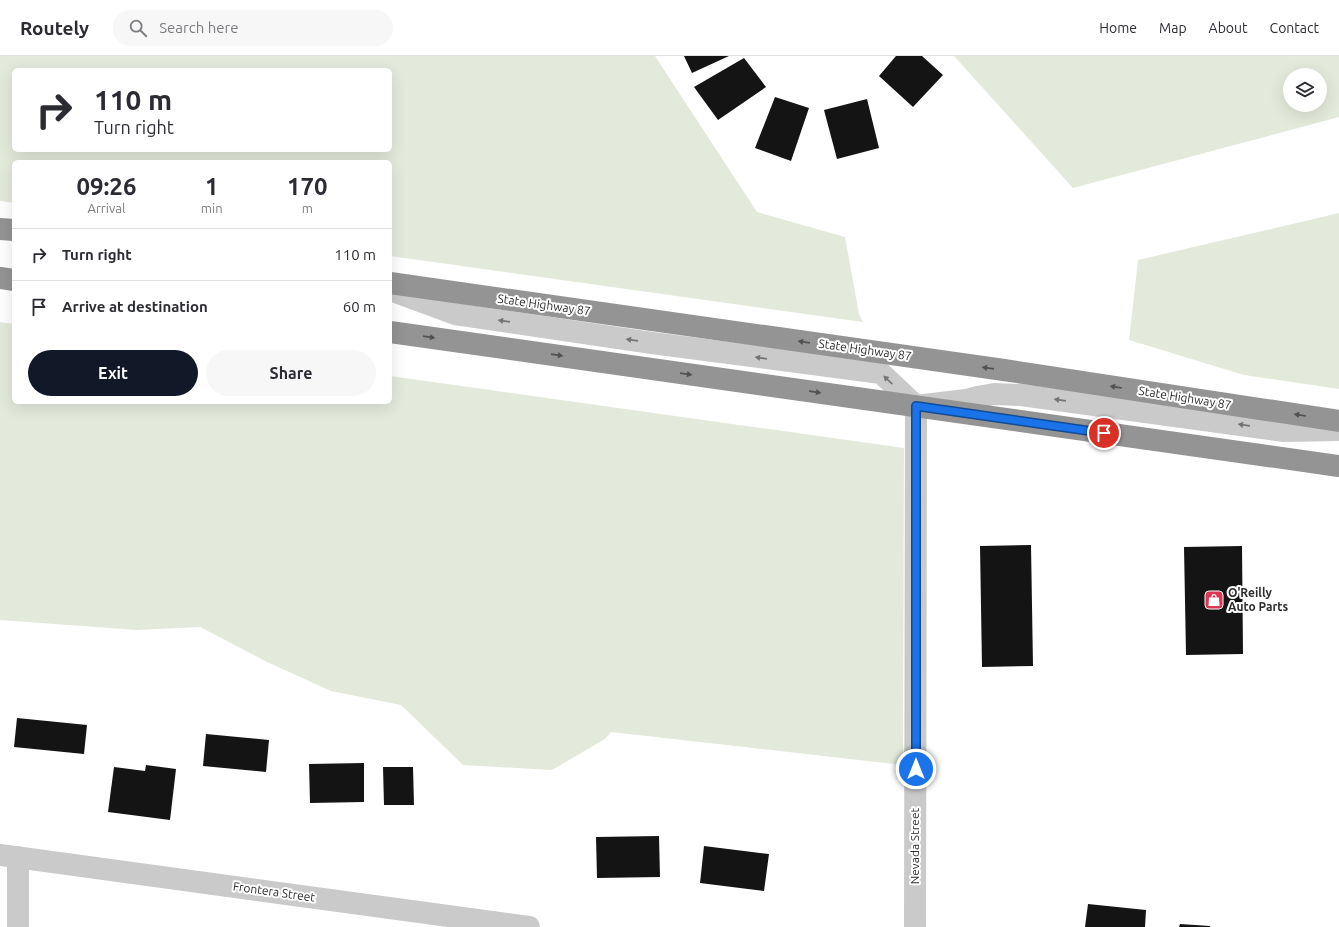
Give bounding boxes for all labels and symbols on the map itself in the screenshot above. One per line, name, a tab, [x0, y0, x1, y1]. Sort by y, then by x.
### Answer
street label: State Highway 87	[497, 292, 591, 317]
one-way arrow	[498, 318, 510, 324]
one-way arrow	[423, 334, 435, 340]
one-way arrow	[626, 337, 639, 343]
street label: State Highway 87	[818, 337, 912, 362]
one-way arrow	[798, 339, 810, 345]
one-way arrow	[551, 352, 563, 359]
one-way arrow	[755, 354, 767, 361]
one-way arrow	[982, 365, 994, 371]
one-way arrow	[680, 371, 692, 377]
one-way arrow	[883, 375, 893, 384]
one-way arrow	[1110, 384, 1123, 390]
street label: State Highway 87	[1138, 384, 1232, 411]
one-way arrow	[809, 389, 821, 395]
one-way arrow	[1054, 397, 1066, 403]
one-way arrow	[1294, 412, 1306, 418]
pin	[1087, 416, 1121, 450]
one-way arrow	[1238, 422, 1250, 428]
place label: O'Reilly Auto Parts	[1228, 586, 1289, 613]
shop icon: O'Reilly Auto Parts	[1203, 589, 1225, 611]
position arrow	[895, 748, 937, 790]
street label: Nevada Street	[908, 807, 921, 884]
street label: Frontera Street	[232, 879, 316, 904]

